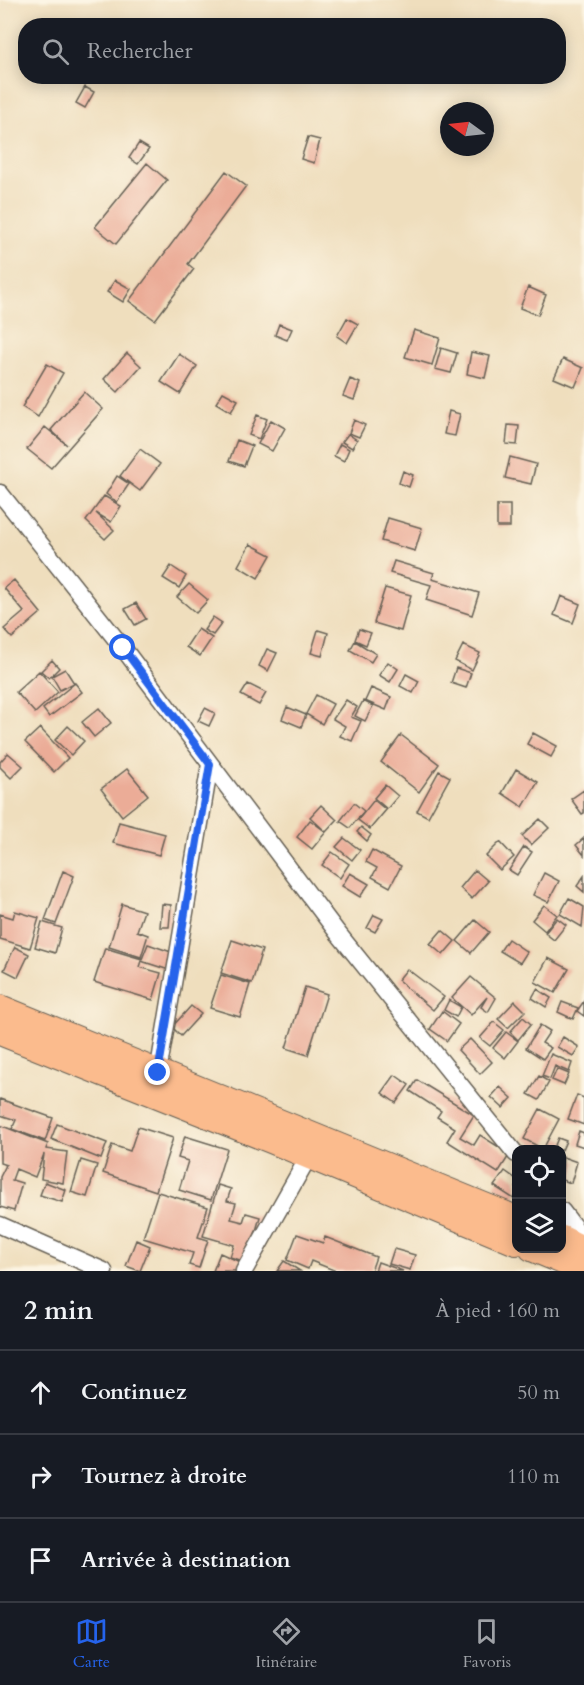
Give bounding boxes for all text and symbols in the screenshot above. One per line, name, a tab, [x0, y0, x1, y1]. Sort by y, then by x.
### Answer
search box	[18, 18, 566, 84]
icon: search	[39, 35, 72, 68]
text: Rechercher	[87, 36, 192, 66]
north arrow	[440, 102, 494, 156]
route start	[109, 634, 135, 660]
route end	[144, 1059, 170, 1085]
map controls	[512, 1145, 566, 1253]
button: locate	[512, 1145, 566, 1199]
button: layers	[512, 1199, 566, 1253]
text: 2 min	[24, 1293, 93, 1328]
text: À pied · 160 m	[436, 1297, 560, 1324]
icon: ahead	[24, 1376, 57, 1409]
text: Continuez	[81, 1377, 187, 1407]
text: 50 m	[517, 1379, 560, 1406]
icon: right	[24, 1460, 57, 1493]
text: Tournez à droite	[81, 1461, 247, 1491]
text: 110 m	[507, 1463, 560, 1490]
icon: arrive	[24, 1544, 57, 1577]
text: Arrivée à destination	[81, 1545, 291, 1575]
tab: Carte	[73, 1615, 110, 1673]
tab: Itinéraire	[256, 1615, 317, 1673]
tab: Favoris	[463, 1615, 511, 1673]

